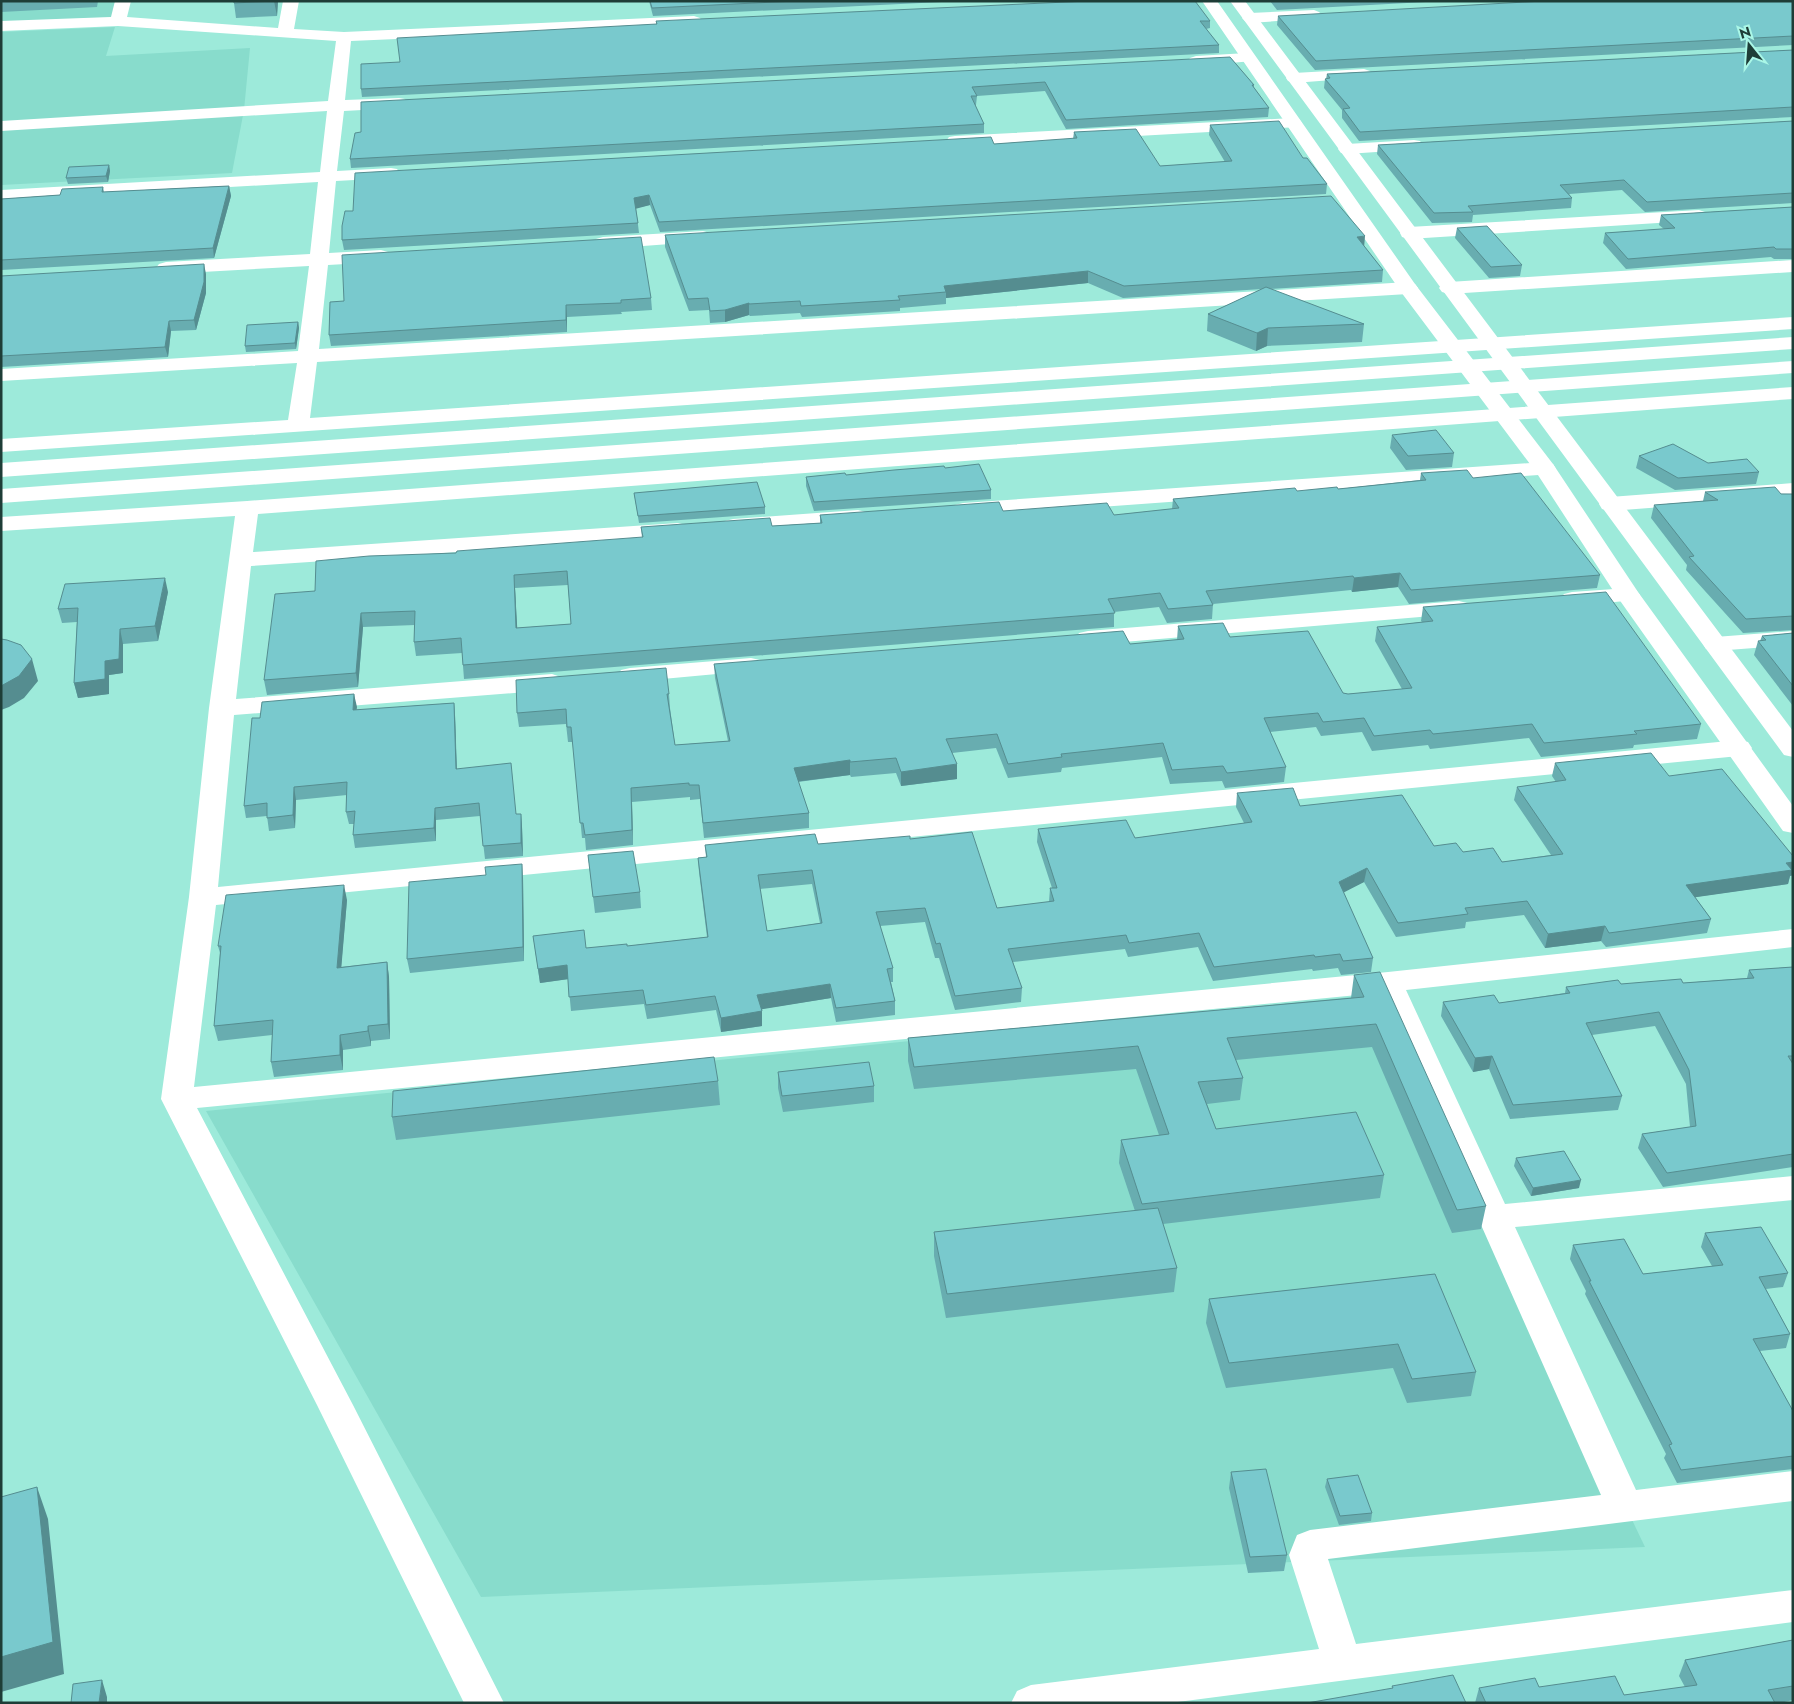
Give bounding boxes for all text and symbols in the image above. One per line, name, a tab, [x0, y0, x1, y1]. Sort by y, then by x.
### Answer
north arrow	[1724, 20, 1774, 70]
text: N	[1737, 21, 1753, 44]

